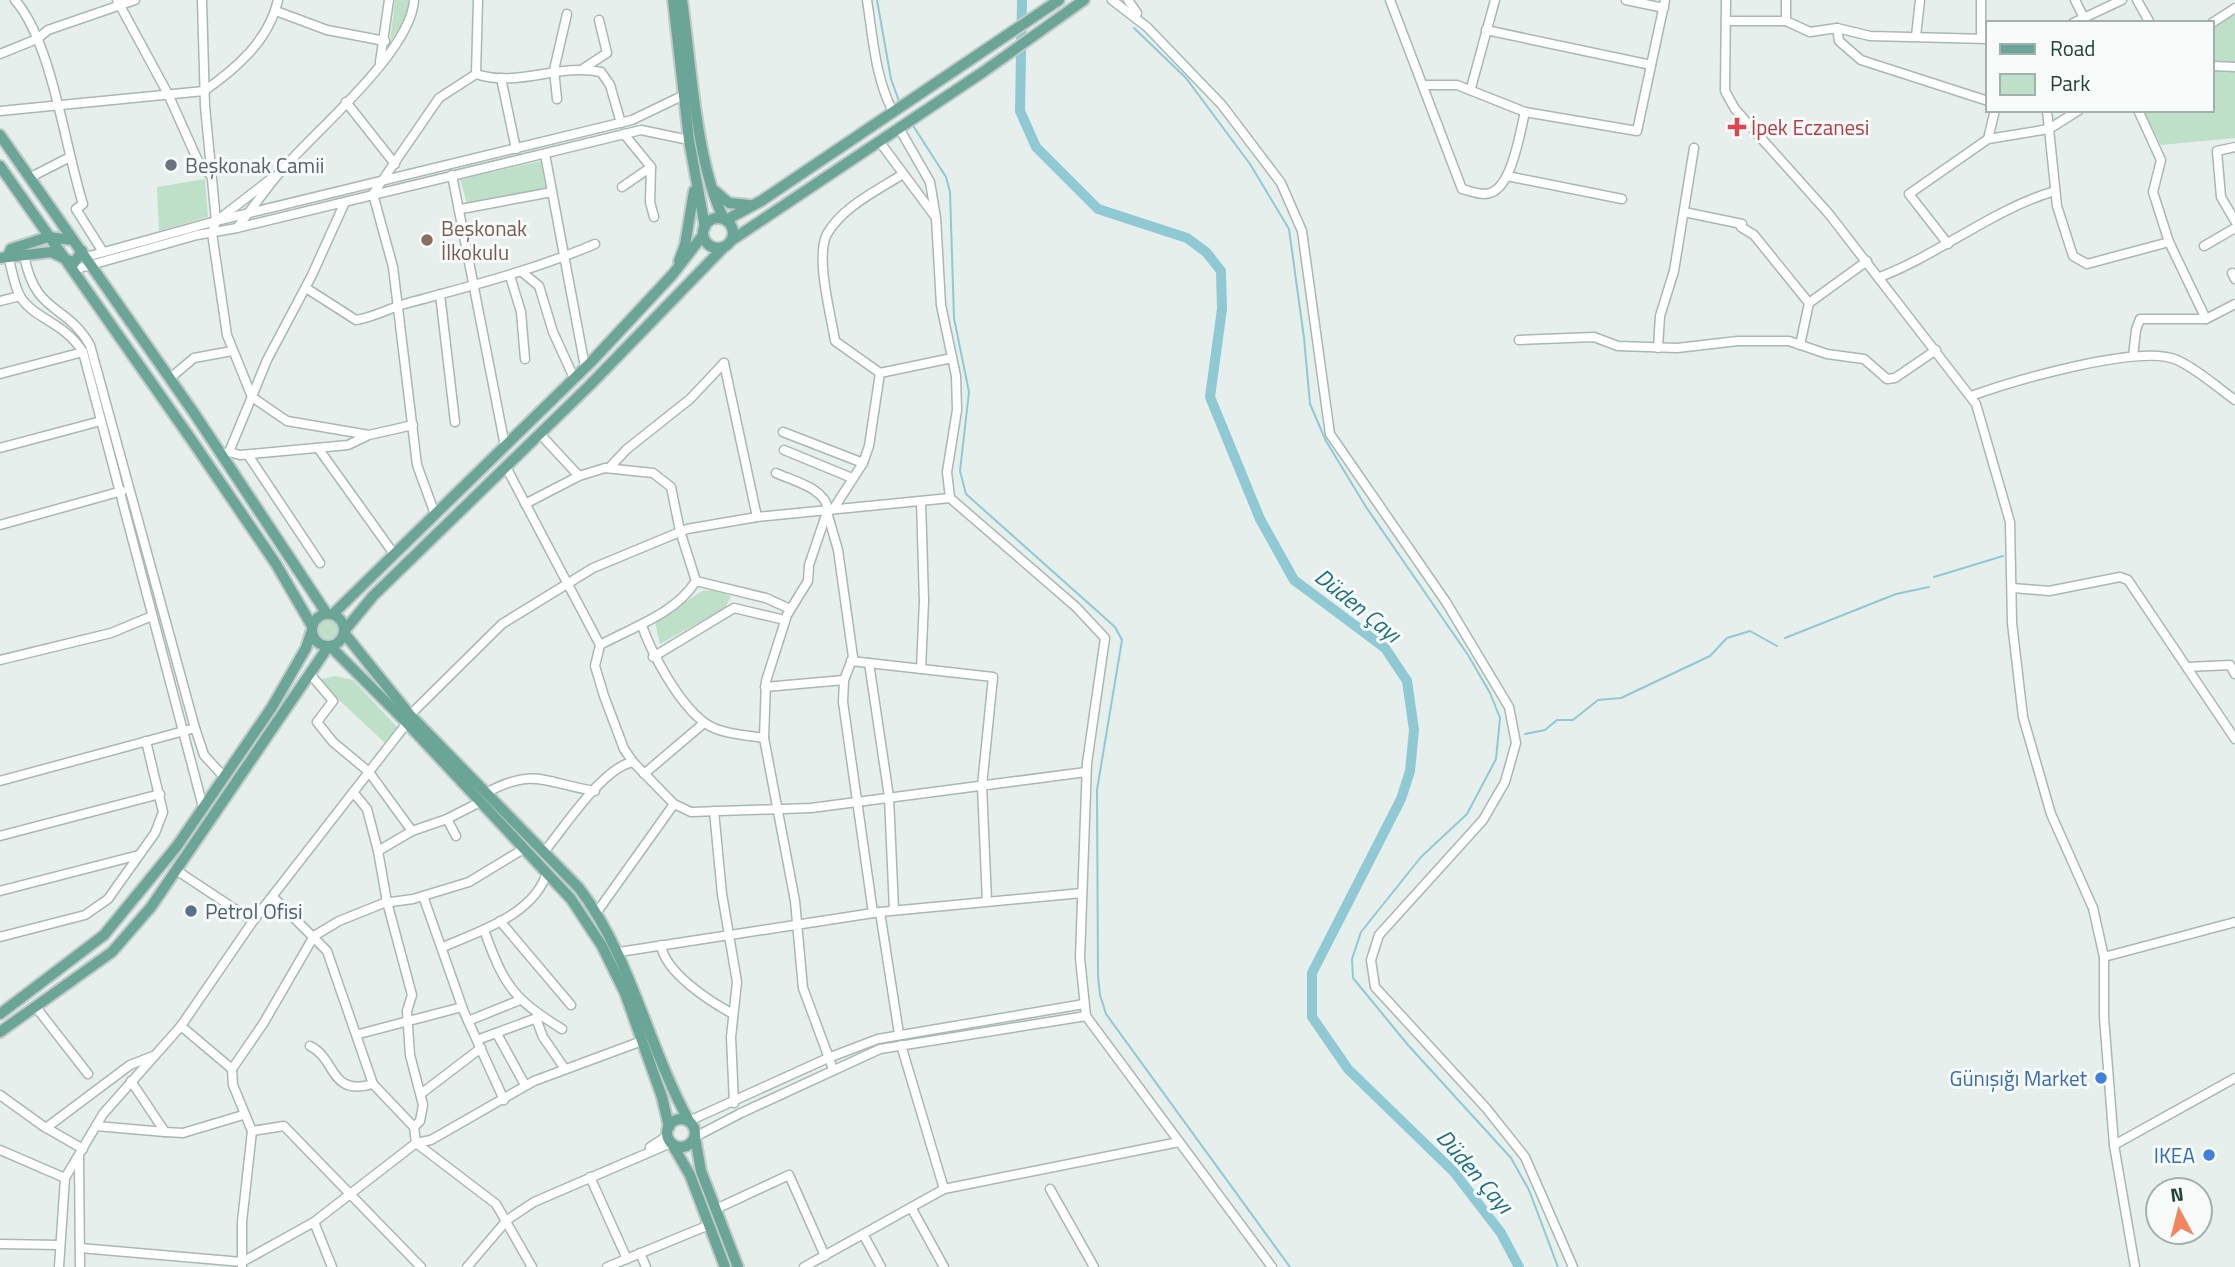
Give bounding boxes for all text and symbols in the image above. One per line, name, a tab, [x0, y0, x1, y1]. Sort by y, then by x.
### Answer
legend	[1986, 21, 2214, 112]
text: Road	[2050, 32, 2095, 64]
text: Park	[2050, 67, 2090, 99]
place label: İpek Eczanesi	[1751, 111, 1869, 143]
marker: İpek Eczanesi	[1729, 119, 1745, 135]
place label: Beşkonak Camii	[185, 149, 324, 181]
marker: Beşkonak Camii	[163, 157, 179, 173]
place label: Beşkonak İlkokulu	[441, 212, 527, 268]
marker: Beşkonak İlkokulu	[419, 232, 435, 248]
water label: Düden Çayı	[1307, 559, 1410, 652]
place label: Petrol Ofisi	[205, 895, 303, 927]
marker: Petrol Ofisi	[183, 903, 199, 919]
place label: Günışığı Market	[1950, 1062, 2088, 1094]
marker: Günışığı Market	[2093, 1070, 2109, 1086]
water label: Düden Çayı	[1428, 1121, 1523, 1222]
place label: IKEA	[2154, 1139, 2195, 1171]
marker: IKEA	[2201, 1147, 2217, 1163]
north arrow	[2144, 1176, 2214, 1246]
text: N	[2169, 1178, 2185, 1209]

